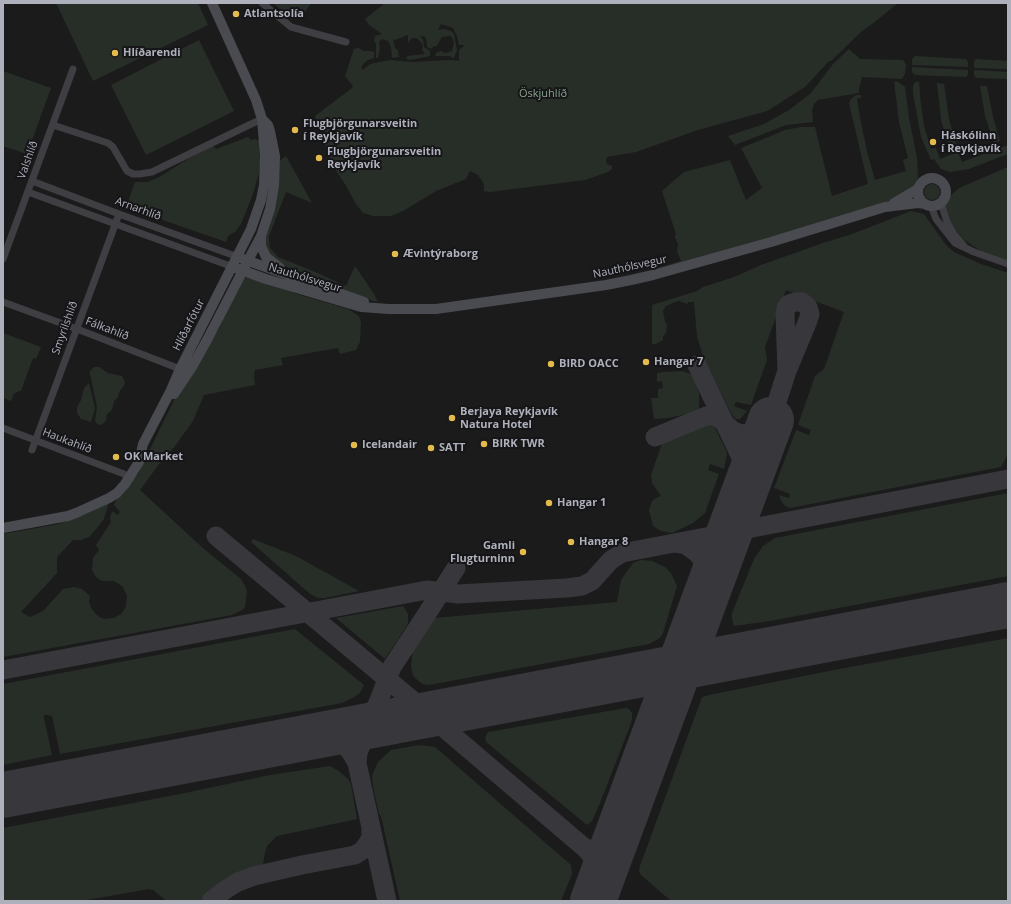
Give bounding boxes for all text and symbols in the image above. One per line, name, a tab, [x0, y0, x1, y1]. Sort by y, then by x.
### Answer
place label: Atlantsolía	[244, 7, 304, 21]
marker: Atlantsolía	[231, 9, 241, 19]
place label: Hlíðarendi	[123, 46, 181, 60]
marker: Hlíðarendi	[110, 48, 120, 58]
park label: Öskjuhlíð	[519, 87, 567, 101]
place label: Flugbjörgunarsveitin í Reykjavík	[303, 117, 417, 143]
marker: Flugbjörgunarsveitin í Reykjavík	[290, 125, 300, 135]
place label: Háskólinn í Reykjavík	[941, 129, 1000, 155]
marker: Háskólinn í Reykjavík	[928, 137, 938, 147]
street label: Valshlíð	[15, 139, 41, 181]
place label: Flugbjörgunarsveitin Reykjavík	[327, 145, 441, 171]
marker: Flugbjörgunarsveitin Reykjavík	[314, 153, 324, 163]
street label: Arnarhlíð	[113, 195, 163, 223]
place label: Ævintýraborg	[403, 247, 478, 261]
marker: Ævintýraborg	[390, 249, 400, 259]
street label: Nauthólsvegur	[592, 253, 668, 281]
street label: Nauthólsvegur	[267, 261, 343, 295]
street label: Hlíðarfótur	[170, 297, 208, 353]
street label: Smyrilshlíð	[49, 299, 81, 357]
street label: Fálkahlíð	[83, 315, 131, 343]
place label: Hangar 7	[654, 355, 703, 369]
place label: BIRD OACC	[559, 357, 619, 371]
marker: Hangar 7	[641, 357, 651, 367]
marker: BIRD OACC	[546, 359, 556, 369]
place label: Berjaya Reykjavík Natura Hotel	[460, 405, 558, 431]
marker: Berjaya Reykjavík Natura Hotel	[447, 413, 457, 423]
street label: Haukahlíð	[40, 426, 94, 456]
place label: BIRK TWR	[492, 437, 545, 451]
place label: Icelandair	[362, 438, 417, 452]
marker: BIRK TWR	[479, 439, 489, 449]
marker: Icelandair	[349, 440, 359, 450]
place label: SATT	[439, 441, 465, 455]
marker: SATT	[426, 443, 436, 453]
place label: OK Market	[124, 450, 183, 464]
marker: OK Market	[111, 452, 121, 462]
place label: Hangar 1	[557, 496, 606, 510]
marker: Hangar 1	[544, 498, 554, 508]
place label: Hangar 8	[579, 535, 628, 549]
marker: Hangar 8	[566, 537, 576, 547]
place label: Gamli Flugturninn	[450, 539, 515, 565]
marker: Gamli Flugturninn	[518, 547, 528, 557]

